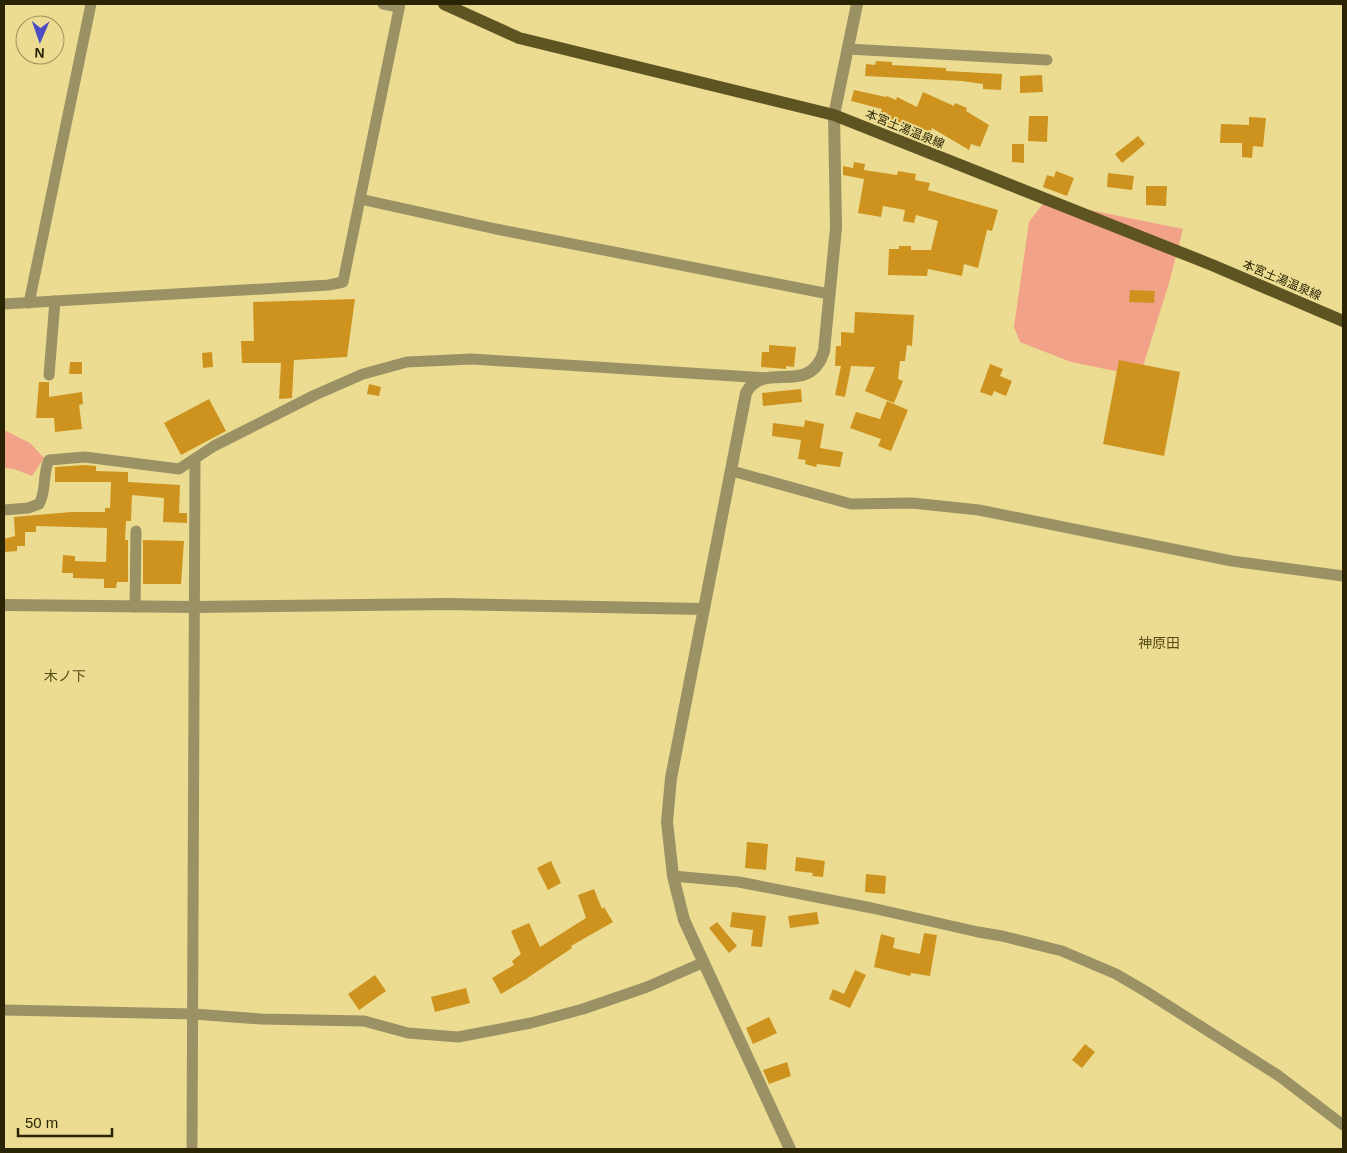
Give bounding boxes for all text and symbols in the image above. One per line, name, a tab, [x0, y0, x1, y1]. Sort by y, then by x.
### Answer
north arrow	[15, 15, 65, 65]
text: N	[34, 45, 45, 61]
street label: 本宮土湯温泉線	[863, 107, 947, 151]
street label: 本宮土湯温泉線	[1241, 257, 1323, 303]
district label: 神原田	[1138, 635, 1180, 651]
district label: 木ノ下	[44, 668, 86, 684]
scale bar	[18, 1106, 111, 1138]
text: 50 m	[25, 1114, 58, 1131]

